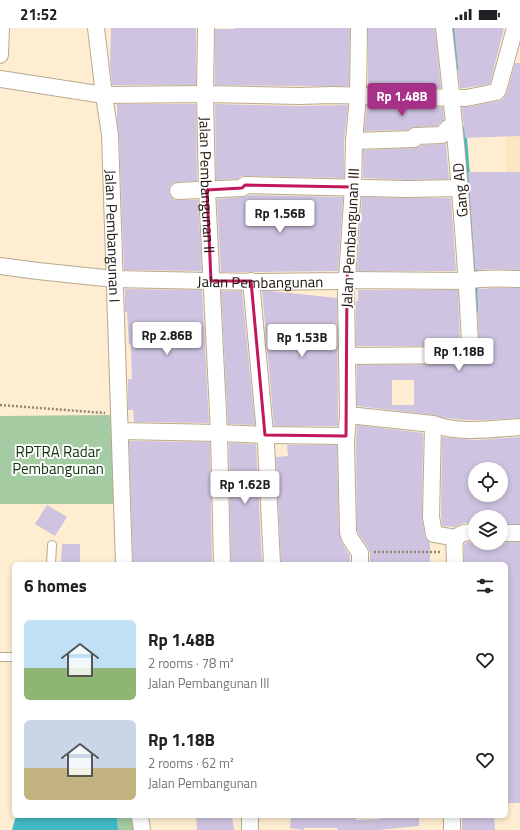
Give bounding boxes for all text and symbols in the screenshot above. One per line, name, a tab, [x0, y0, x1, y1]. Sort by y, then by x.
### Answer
text: 21:52	[20, 3, 57, 26]
pin: Rp 1.48B	[361, 83, 443, 117]
text: Rp 1.48B	[376, 86, 428, 106]
street label: Jalan Pembangunan II	[194, 116, 222, 254]
street label: Gang AD	[446, 162, 474, 218]
street label: Jalan Pembangunan III	[335, 167, 365, 309]
street label: Jalan Pembangunan I	[100, 169, 127, 303]
pin: Rp 1.56B	[239, 200, 321, 234]
text: Rp 1.56B	[254, 203, 306, 223]
street label: Jalan Pembangunan	[197, 269, 323, 294]
pin: Rp 2.86B	[126, 322, 208, 356]
pin: Rp 1.53B	[261, 324, 343, 358]
text: Rp 2.86B	[141, 325, 193, 345]
text: Rp 1.53B	[276, 327, 328, 347]
pin: Rp 1.18B	[418, 338, 500, 372]
text: Rp 1.18B	[433, 341, 485, 361]
park label: RPTRA Radar Pembangunan	[12, 440, 104, 480]
map controls	[468, 462, 508, 550]
button: locate	[468, 462, 508, 502]
pin: Rp 1.62B	[204, 471, 286, 505]
text: Rp 1.62B	[219, 474, 271, 494]
button: layers	[468, 510, 508, 550]
text: 6 homes	[24, 573, 87, 599]
icon: filters	[474, 575, 496, 597]
text: Rp 1.48B	[148, 627, 215, 653]
icon: home	[56, 636, 104, 684]
icon: heart	[474, 649, 496, 671]
text: 2 rooms · 78 m²	[148, 653, 234, 673]
text: Jalan Pembangunan III	[148, 673, 270, 693]
text: Rp 1.18B	[148, 727, 215, 753]
icon: home	[56, 736, 104, 784]
icon: heart	[474, 749, 496, 771]
text: 2 rooms · 62 m²	[148, 753, 234, 773]
text: Jalan Pembangunan	[148, 773, 257, 793]

